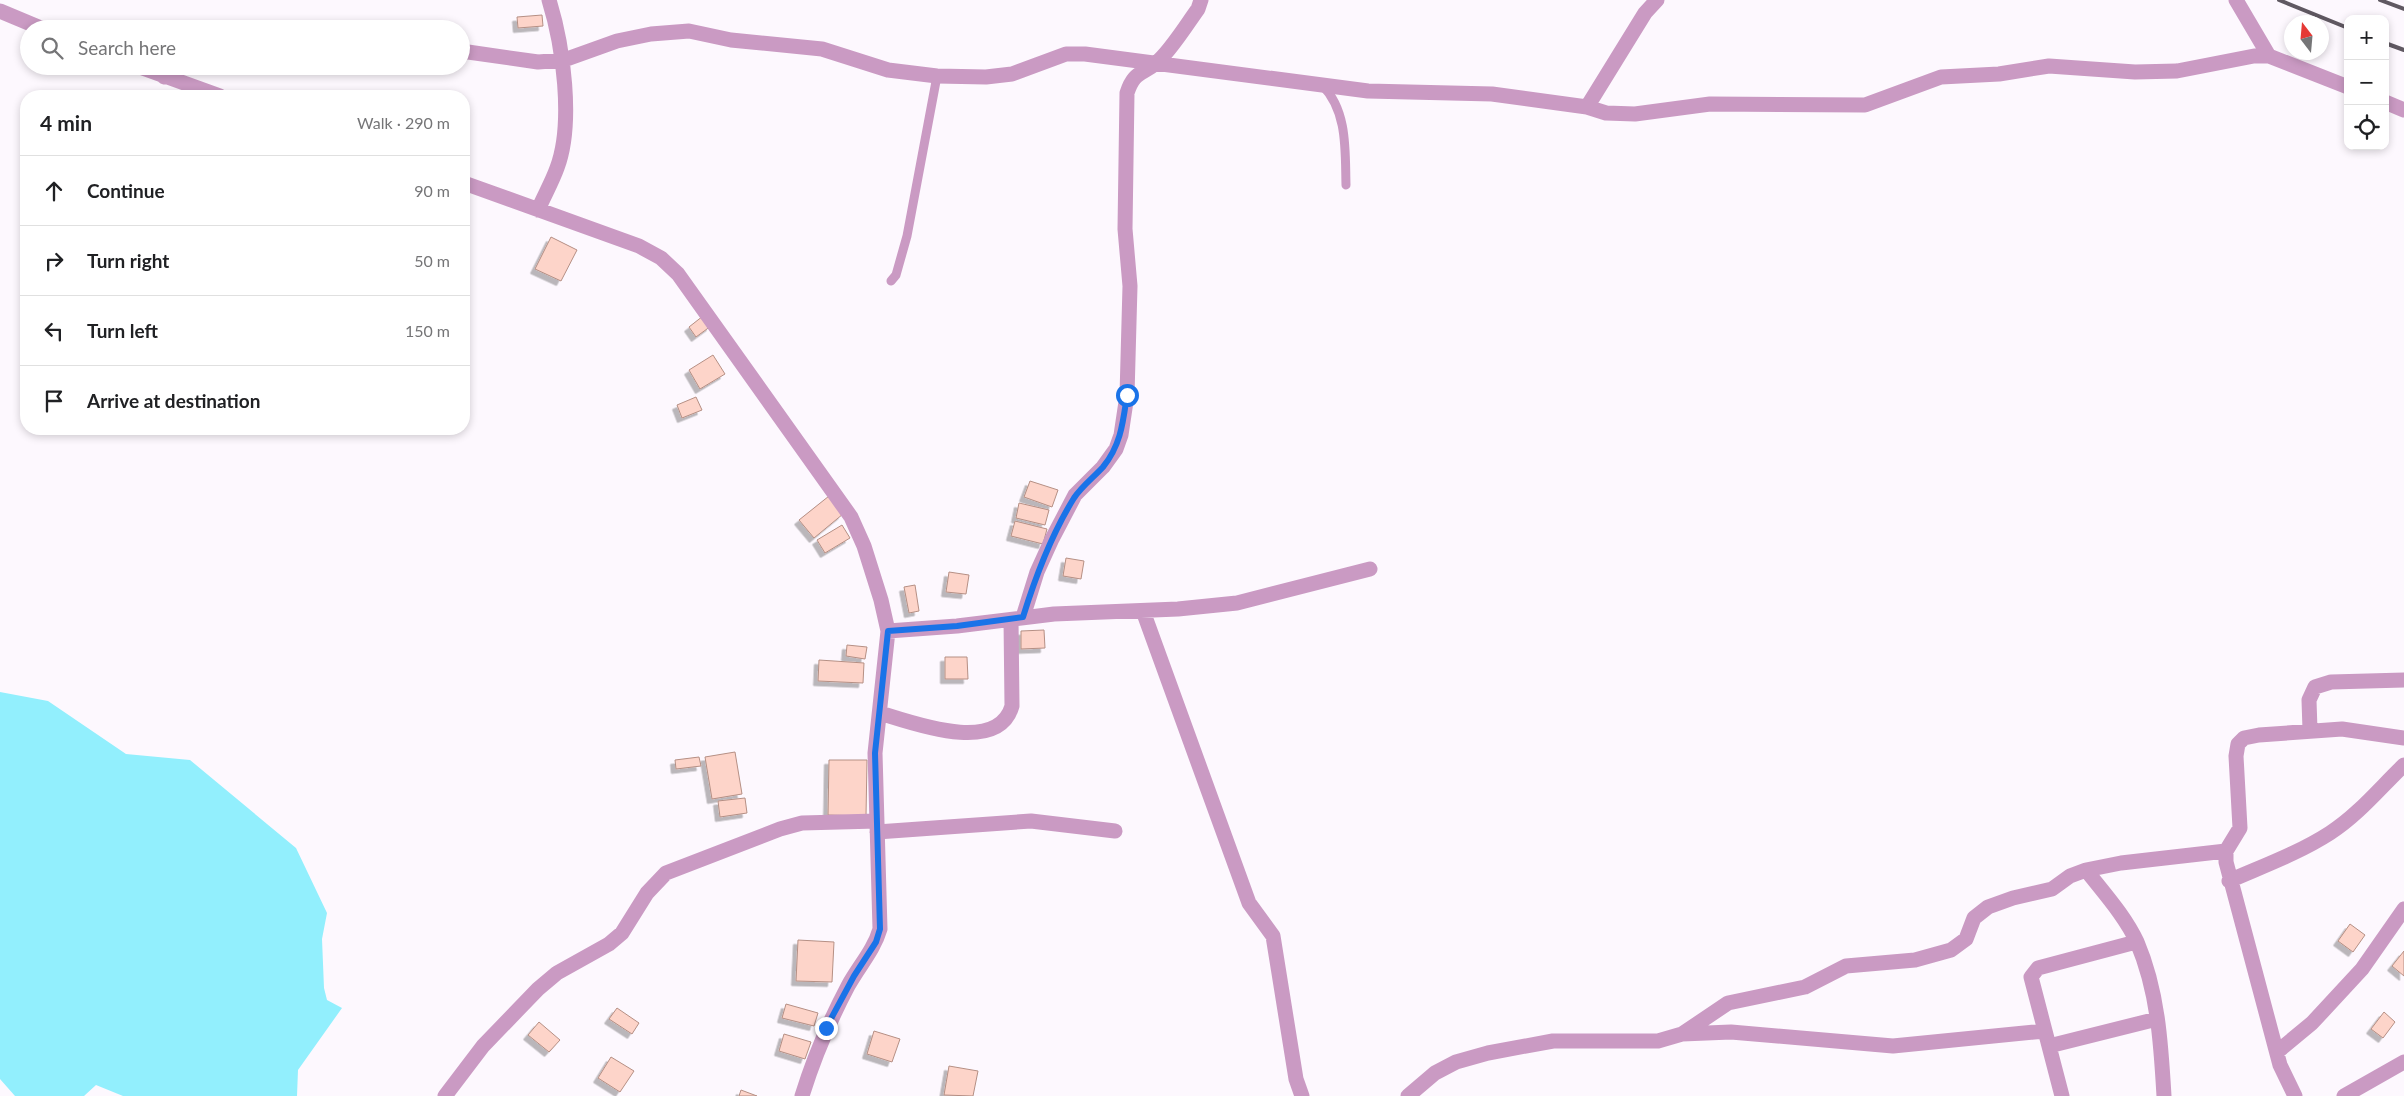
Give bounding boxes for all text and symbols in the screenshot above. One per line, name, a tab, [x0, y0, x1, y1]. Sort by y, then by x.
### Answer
north arrow	[2284, 15, 2329, 60]
map controls	[2344, 15, 2389, 150]
button: +	[2344, 15, 2389, 60]
search box	[20, 20, 470, 75]
icon: search	[38, 34, 66, 62]
text: Search here	[78, 36, 176, 59]
button: −	[2344, 60, 2389, 105]
button: locate	[2344, 105, 2389, 150]
text: 4 min	[40, 110, 92, 135]
text: Walk · 290 m	[357, 113, 450, 132]
icon: ahead	[40, 177, 68, 205]
text: Continue	[87, 179, 165, 202]
text: 90 m	[414, 181, 450, 200]
icon: right	[40, 247, 68, 275]
text: Turn right	[87, 249, 169, 272]
text: 50 m	[414, 251, 450, 270]
icon: left	[40, 317, 68, 345]
text: Turn left	[87, 319, 158, 342]
text: 150 m	[405, 321, 450, 340]
route start	[1116, 384, 1139, 407]
icon: arrive	[40, 387, 68, 415]
text: Arrive at destination	[87, 389, 260, 412]
route end	[815, 1017, 838, 1040]

